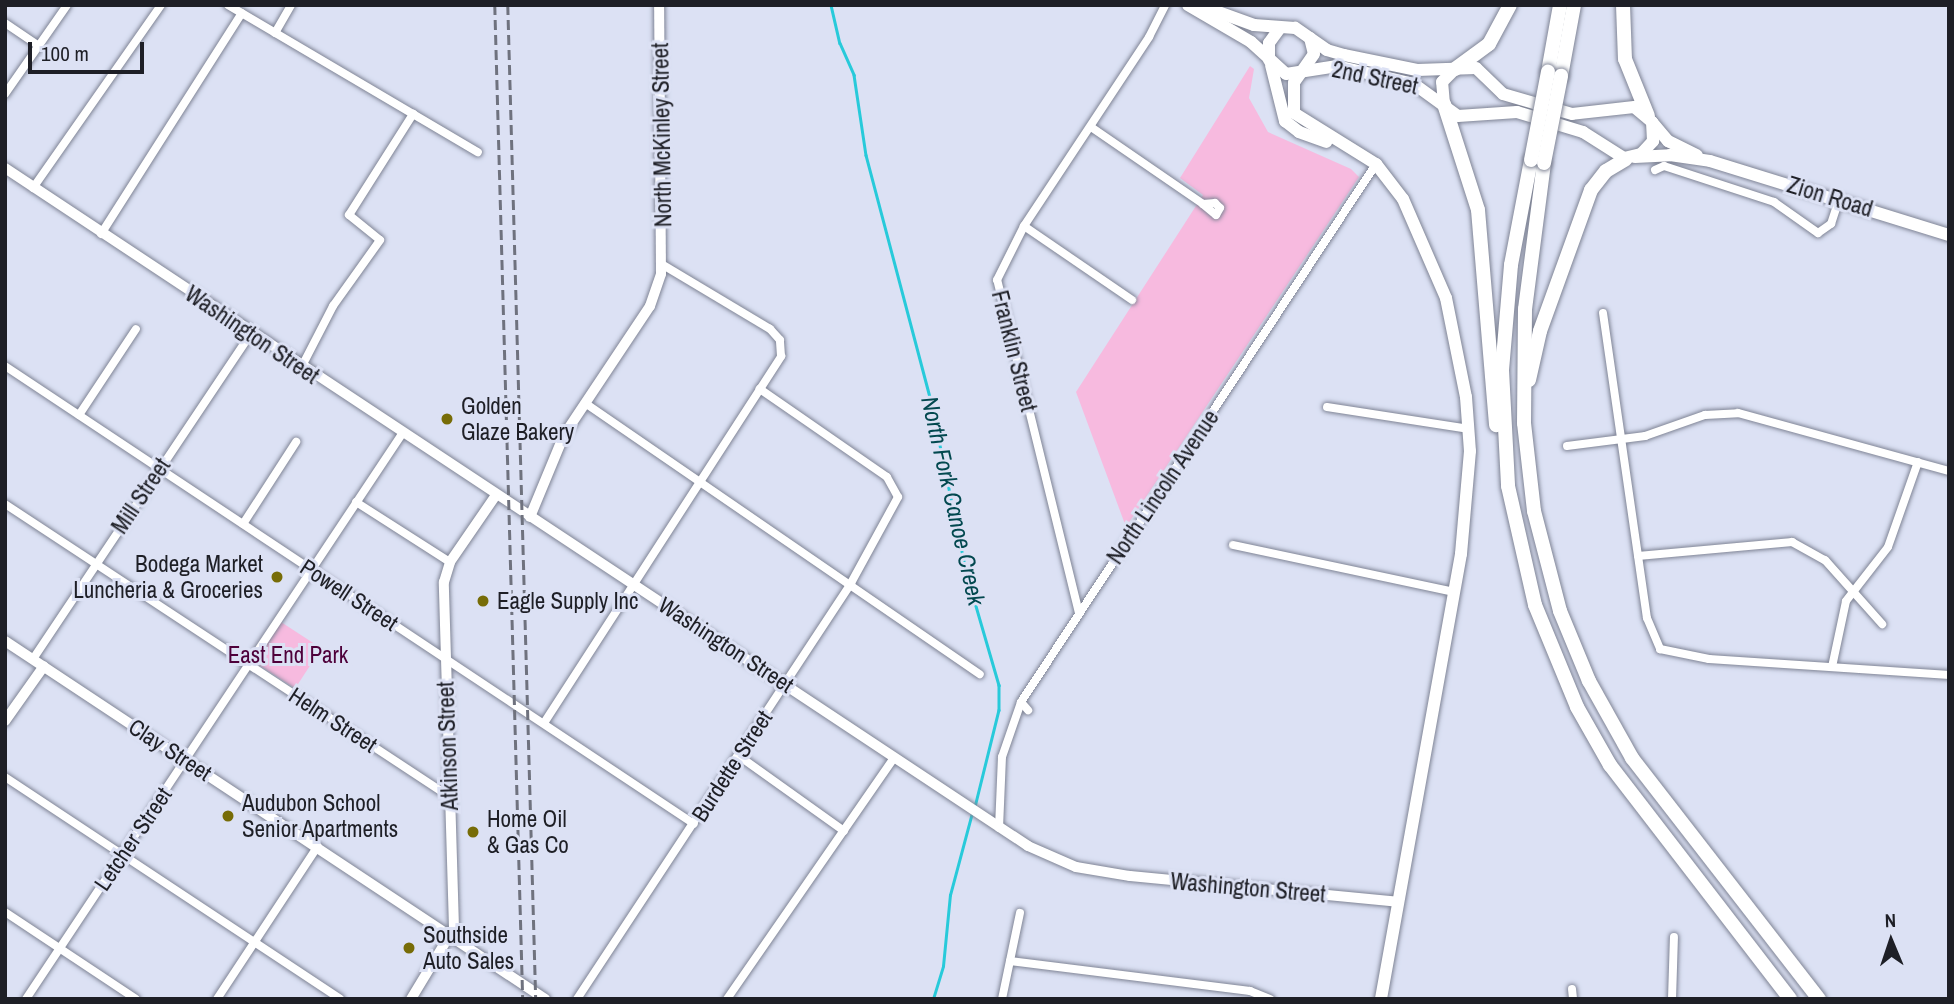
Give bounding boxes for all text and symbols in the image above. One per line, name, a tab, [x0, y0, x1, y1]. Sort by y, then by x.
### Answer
scale bar	[32, 28, 147, 72]
text: 100 m	[41, 39, 89, 68]
street label: North McKinley Street	[647, 43, 677, 227]
street label: 2nd Street	[1330, 55, 1420, 101]
street label: Zion Road	[1784, 171, 1876, 223]
street label: Washington Street	[180, 280, 324, 390]
street label: Franklin Street	[986, 288, 1042, 414]
place label: Golden Glaze Bakery	[461, 392, 574, 446]
water label: North Fork Canoe Creek	[915, 394, 991, 608]
street label: North Lincoln Avenue	[1101, 404, 1225, 570]
marker: Golden Glaze Bakery	[439, 411, 455, 427]
street label: Mill Street	[106, 453, 176, 539]
place label: Bodega Market Luncheria & Groceries	[73, 550, 263, 604]
street label: Powell Street	[295, 553, 403, 637]
marker: Bodega Market Luncheria & Groceries	[269, 569, 285, 585]
place label: Eagle Supply Inc	[497, 587, 639, 615]
street label: Washington Street	[653, 591, 799, 699]
marker: Eagle Supply Inc	[475, 593, 491, 609]
park label: East End Park	[228, 641, 348, 669]
street label: Helm Street	[284, 681, 382, 759]
street label: Atkinson Street	[432, 681, 464, 811]
street label: Burdette Street	[686, 705, 778, 827]
street label: Clay Street	[123, 713, 217, 787]
street label: Letcher Street	[88, 782, 178, 896]
place label: Audubon School Senior Apartments	[242, 789, 399, 843]
place label: Home Oil & Gas Co	[487, 805, 569, 859]
marker: Audubon School Senior Apartments	[220, 808, 236, 824]
marker: Home Oil & Gas Co	[465, 824, 481, 840]
street label: Washington Street	[1169, 867, 1327, 909]
north arrow	[1856, 906, 1926, 976]
text: N	[1884, 907, 1896, 933]
place label: Southside Auto Sales	[423, 921, 514, 975]
marker: Southside Auto Sales	[401, 940, 417, 956]

